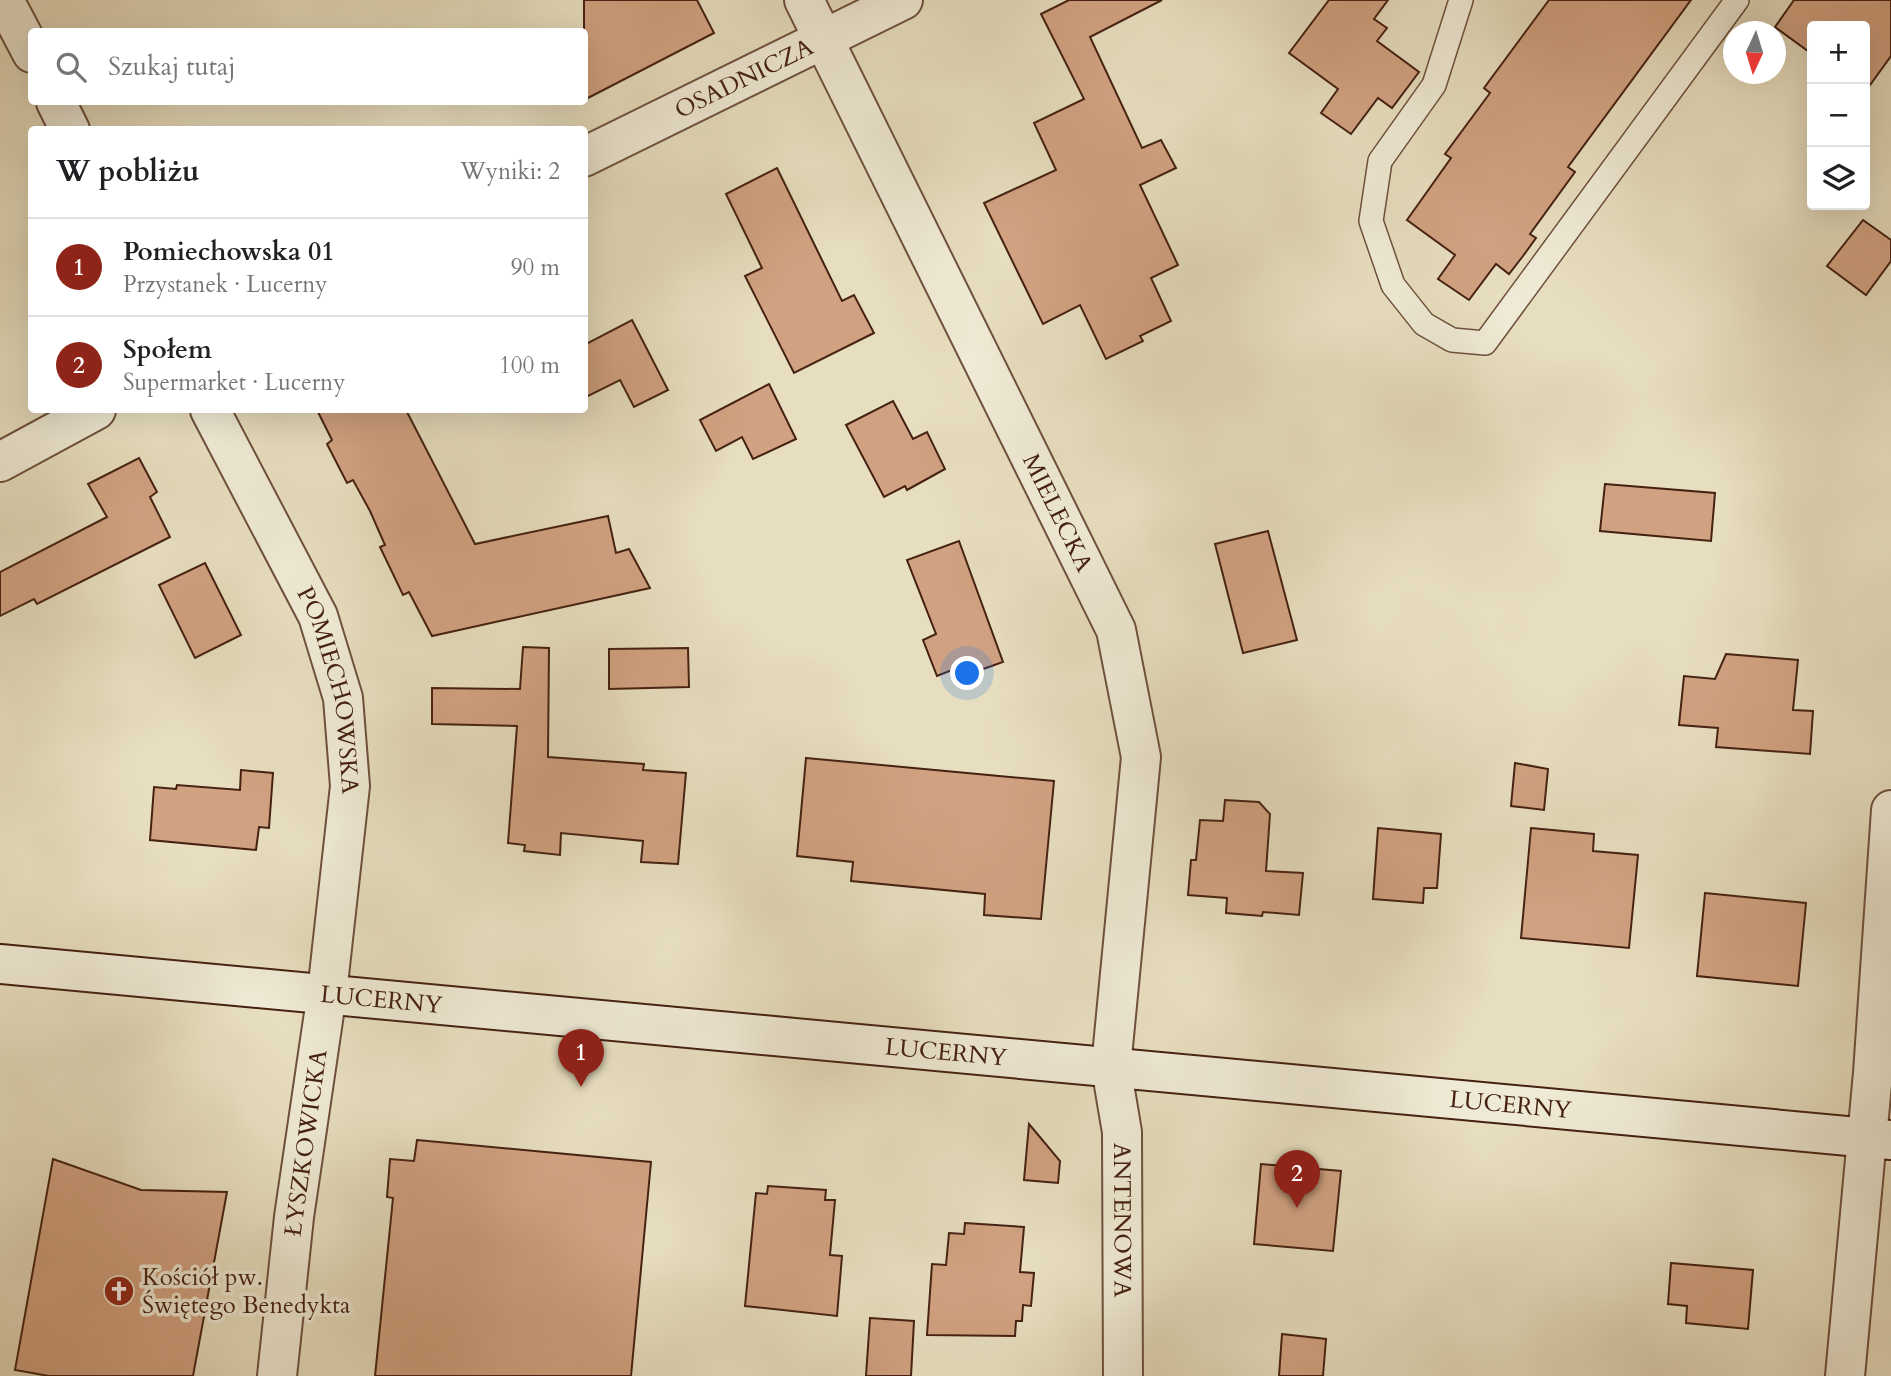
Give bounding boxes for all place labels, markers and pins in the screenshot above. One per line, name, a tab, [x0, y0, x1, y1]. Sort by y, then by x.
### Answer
pin: 1	[558, 1029, 604, 1087]
pin: 2	[1274, 1150, 1320, 1208]
place label: Kościół pw. Świętego Benedykta	[142, 1261, 351, 1322]
church icon: Kościół pw. Świętego Benedykta	[102, 1274, 136, 1308]

